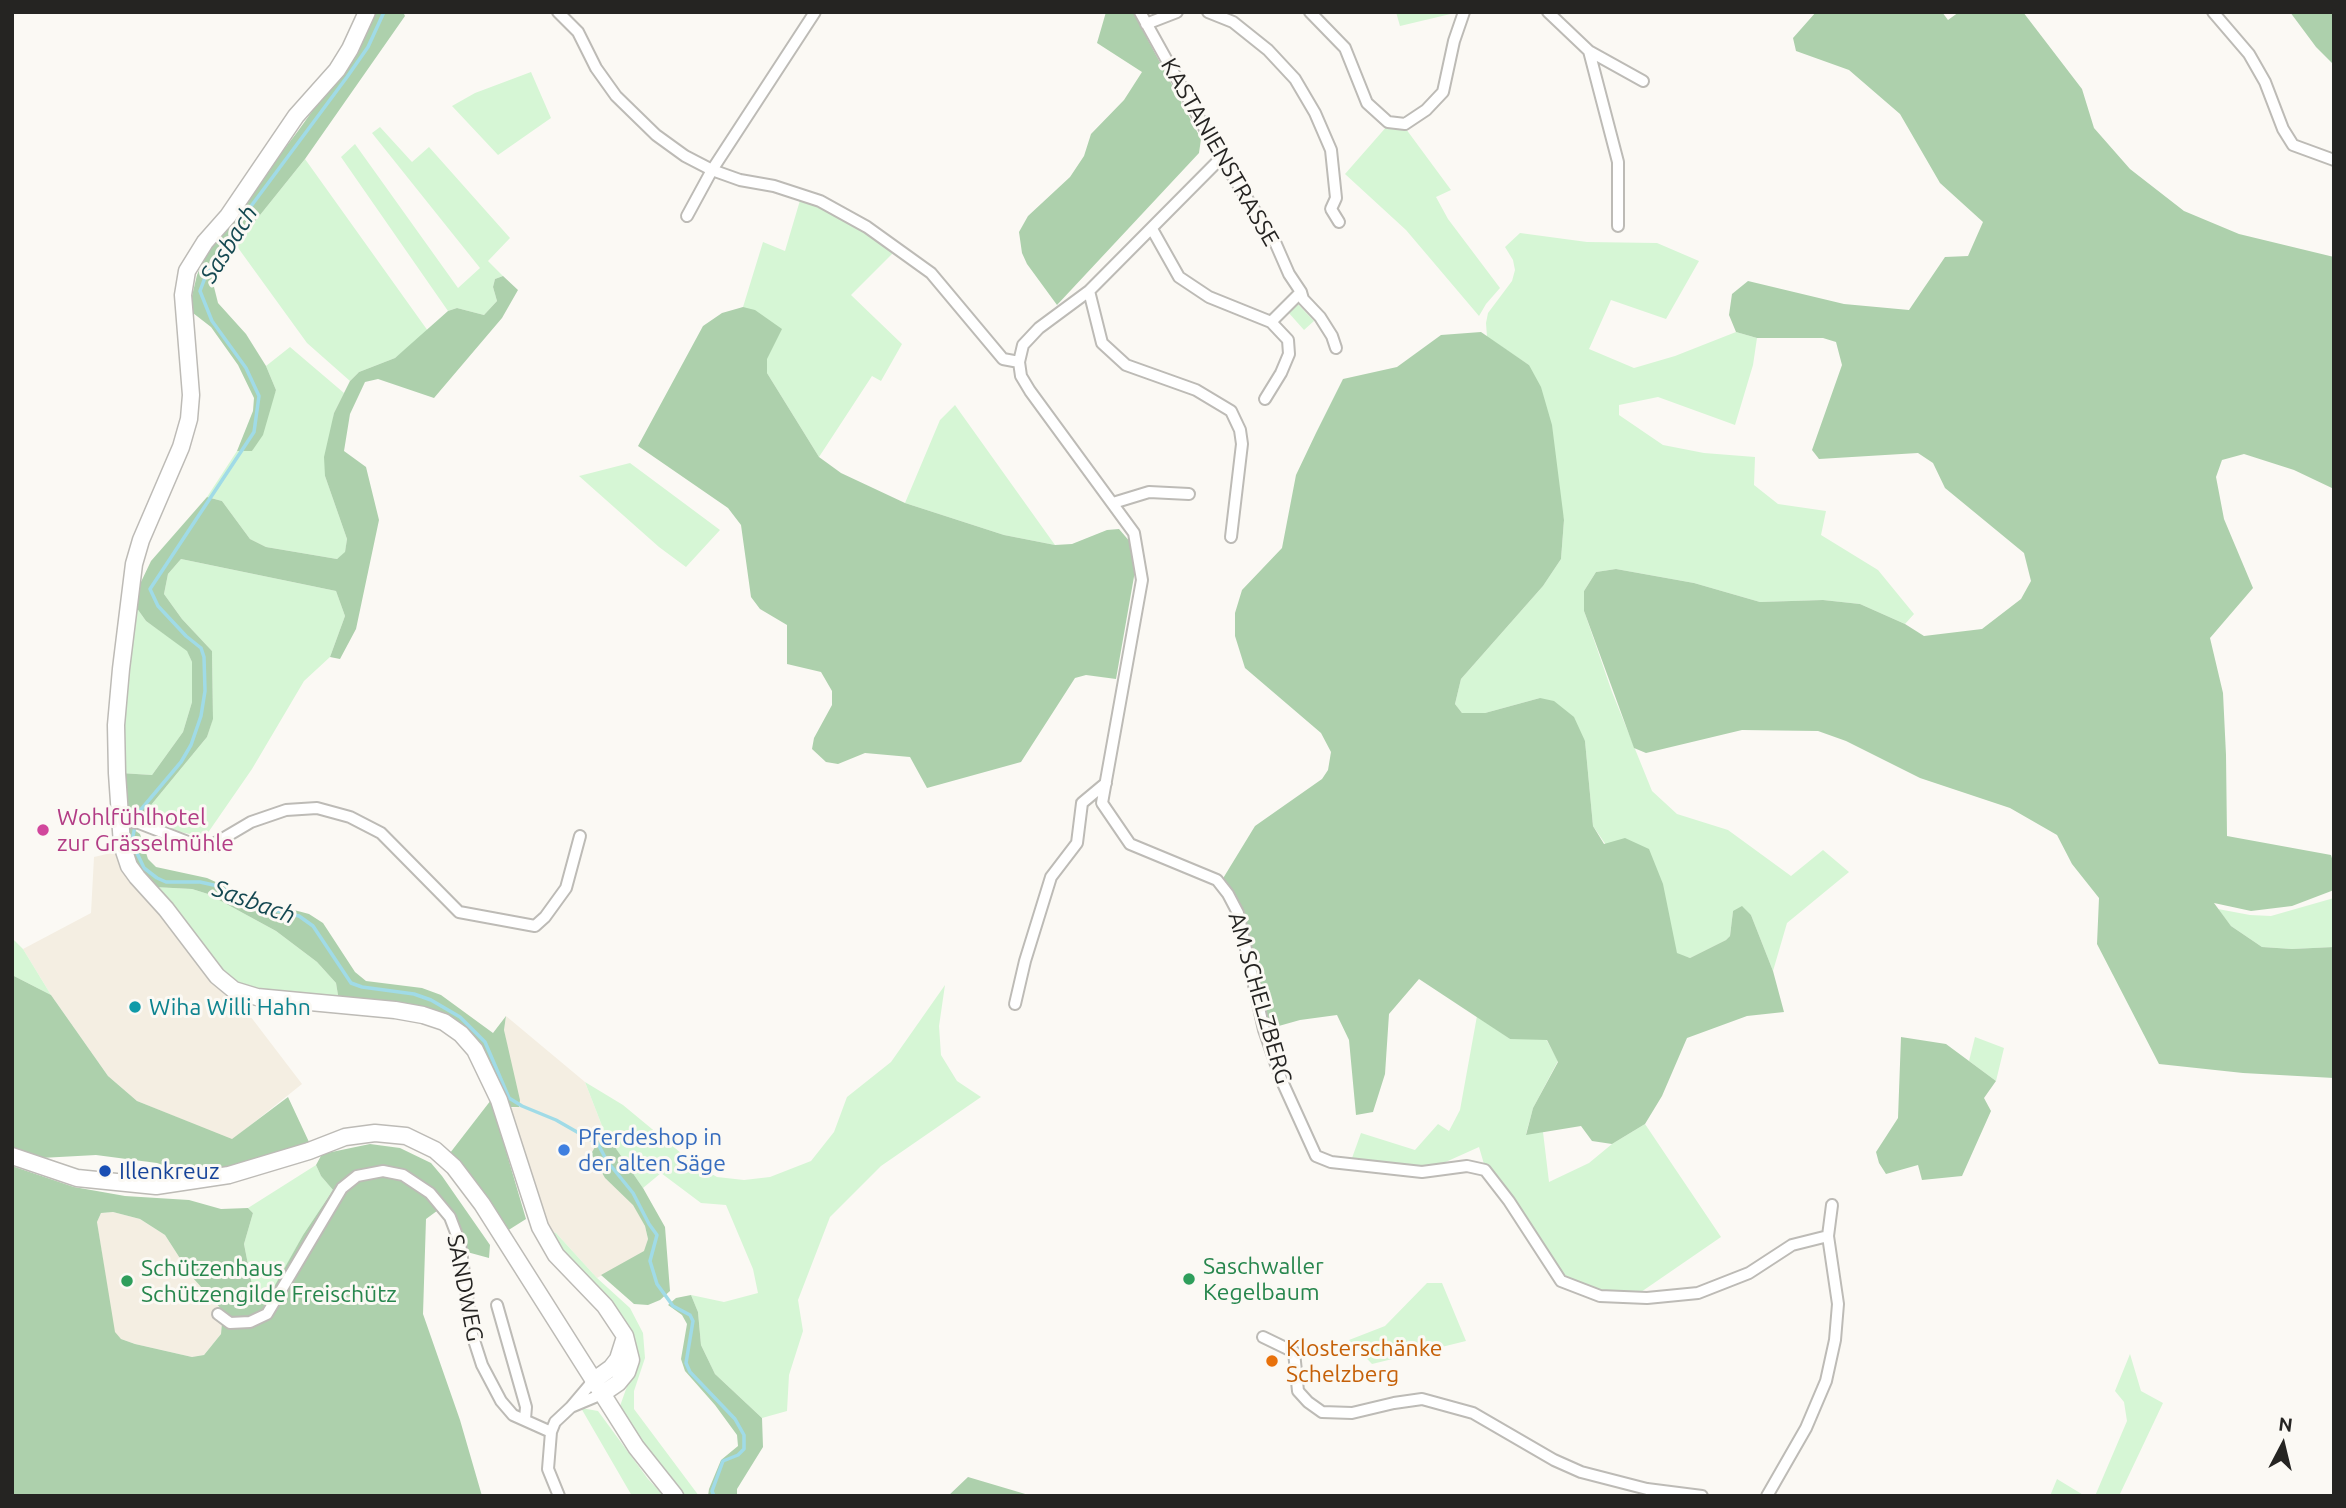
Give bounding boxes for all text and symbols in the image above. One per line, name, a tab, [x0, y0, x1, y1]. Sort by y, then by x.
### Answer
street label: KASTANIENSTRASSE	[1155, 53, 1285, 251]
water label: Sasbach	[194, 200, 264, 288]
place label: Wohlfühlhotel zur Grässelmühle	[57, 803, 234, 857]
marker: Wohlfühlhotel zur Grässelmühle	[35, 822, 51, 838]
water label: Sasbach	[209, 874, 299, 930]
street label: AM SCHELZBERG	[1222, 909, 1298, 1087]
place label: Wiha Willi Hahn	[149, 993, 311, 1021]
marker: Wiha Willi Hahn	[127, 999, 143, 1015]
place label: Pferdeshop in der alten Säge	[578, 1123, 726, 1177]
marker: Pferdeshop in der alten Säge	[556, 1142, 572, 1158]
place label: Illenkreuz	[119, 1157, 219, 1185]
marker: Illenkreuz	[97, 1163, 113, 1179]
street label: SANDWEG	[441, 1232, 489, 1344]
place label: Saschwaller Kegelbaum	[1203, 1252, 1324, 1306]
place label: Schützenhaus Schützengilde Freischütz	[141, 1254, 397, 1308]
marker: Saschwaller Kegelbaum	[1181, 1271, 1197, 1287]
marker: Schützenhaus Schützengilde Freischütz	[119, 1273, 135, 1289]
place label: Klosterschänke Schelzberg	[1286, 1334, 1443, 1388]
marker: Klosterschänke Schelzberg	[1264, 1353, 1280, 1369]
north arrow	[2248, 1410, 2318, 1480]
text: N	[2277, 1412, 2294, 1436]

